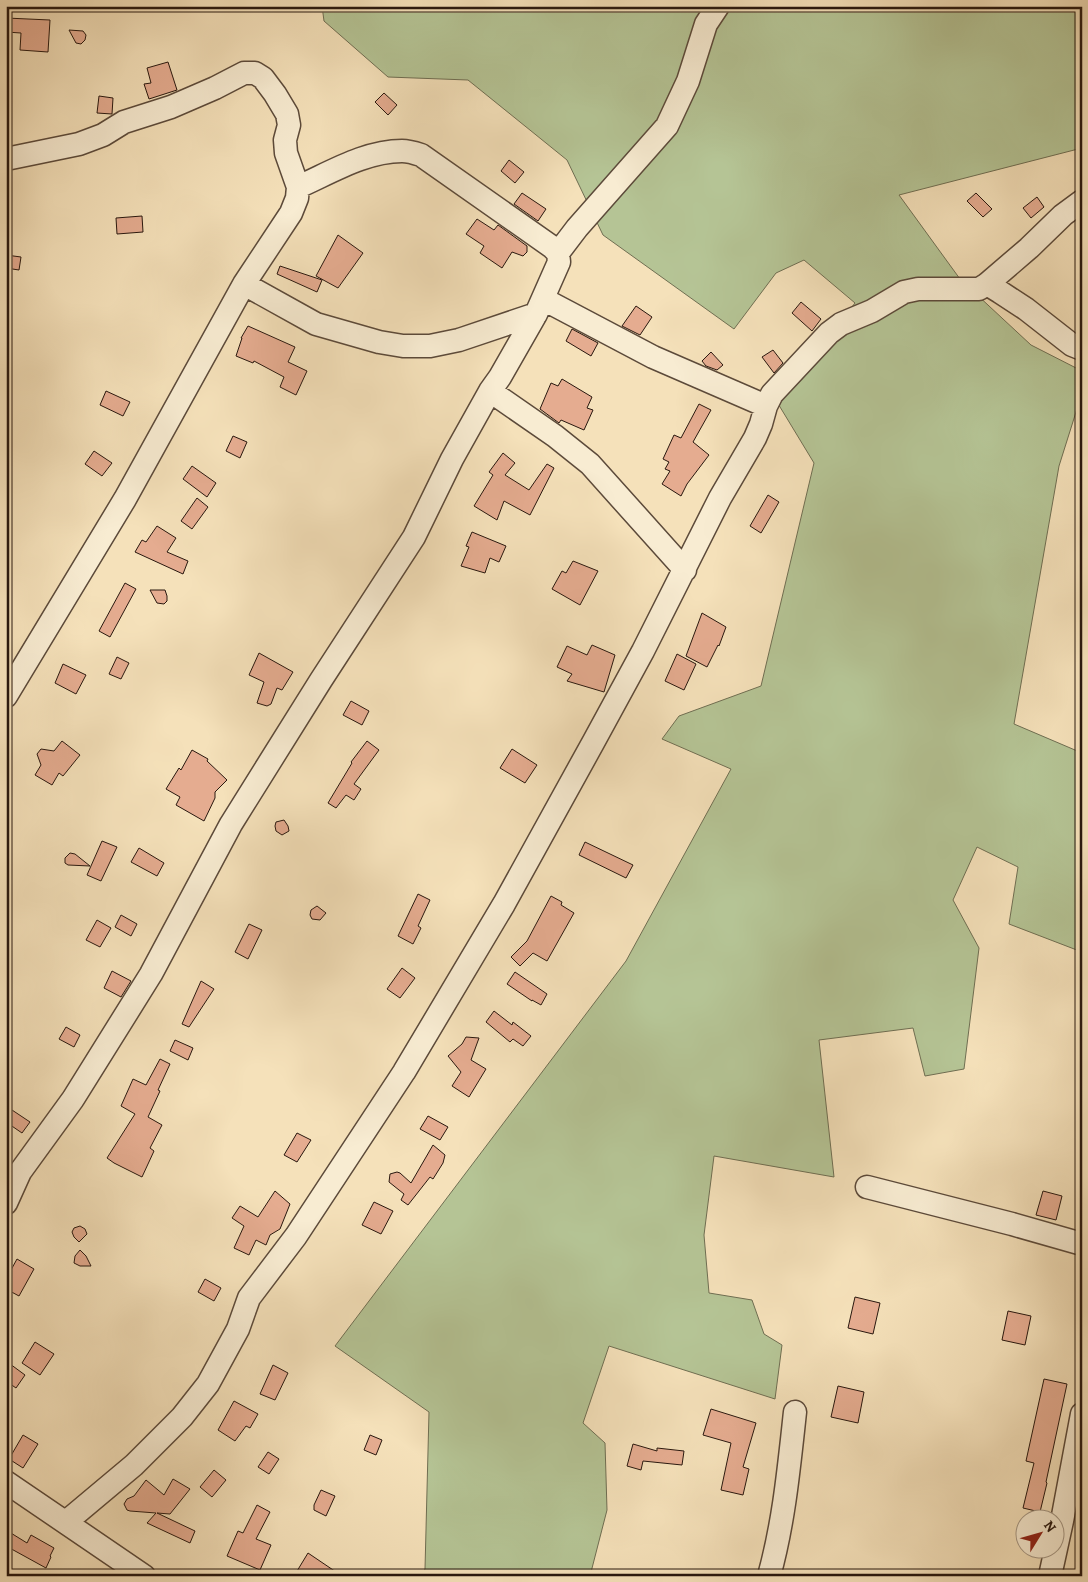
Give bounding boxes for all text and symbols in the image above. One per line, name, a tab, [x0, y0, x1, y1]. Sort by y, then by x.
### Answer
north arrow	[1016, 1510, 1066, 1560]
text: N	[1039, 1517, 1061, 1536]

